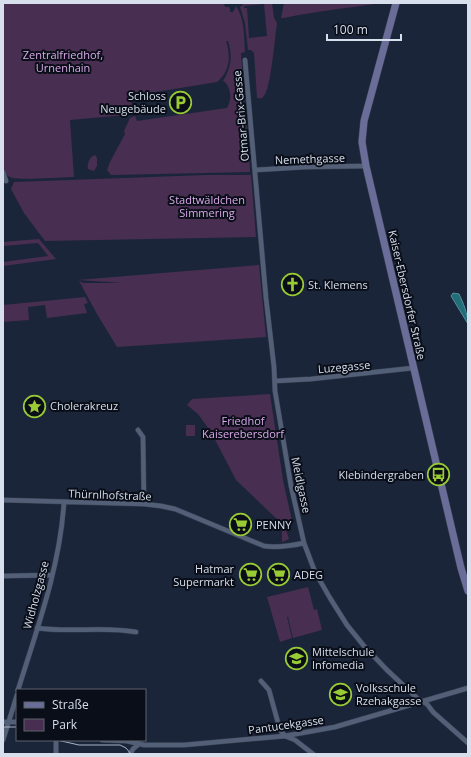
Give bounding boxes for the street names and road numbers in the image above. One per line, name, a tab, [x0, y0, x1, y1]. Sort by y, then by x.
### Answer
street label: Otmar-Brix-Gasse	[229, 70, 252, 162]
street label: Nemethgasse	[275, 150, 345, 167]
street label: Kaiser-Ebersdorfer Straße	[385, 229, 430, 361]
street label: Luzegasse	[317, 357, 371, 376]
street label: Meidlgasse	[288, 455, 315, 514]
street label: Thürnlhofstraße	[68, 486, 152, 503]
street label: Widholzgasse	[19, 559, 52, 630]
street label: Pantucekgasse	[247, 712, 325, 737]

